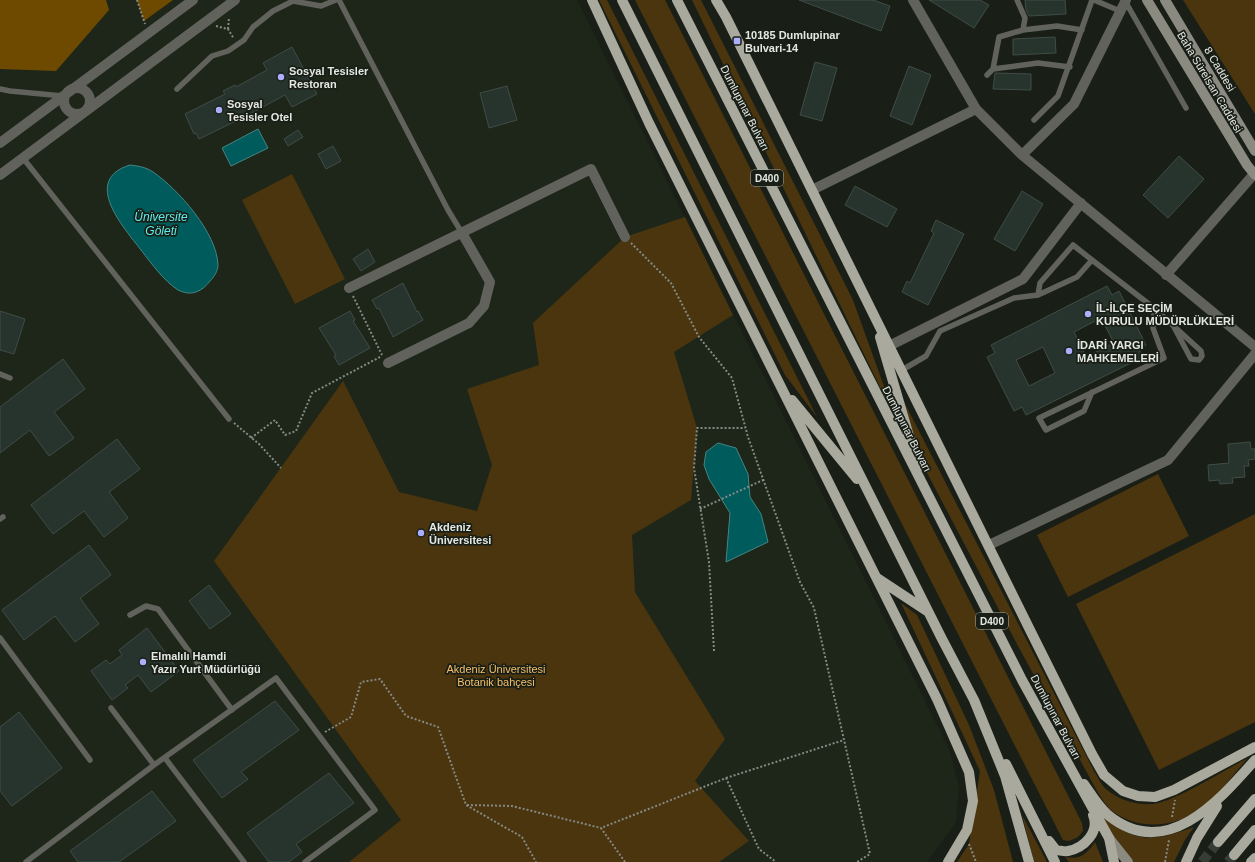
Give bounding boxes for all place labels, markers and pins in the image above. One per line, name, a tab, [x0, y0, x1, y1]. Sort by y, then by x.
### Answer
place label: 10185 Dumlupinar Bulvari-14	[745, 29, 840, 54]
marker: 10185 Dumlupinar Bulvari-14	[732, 36, 742, 46]
place label: Sosyal Tesisler Restoran	[289, 65, 369, 90]
marker: Sosyal Tesisler Restoran	[276, 72, 286, 82]
place label: Sosyal Tesisler Otel	[227, 98, 292, 123]
marker: Sosyal Tesisler Otel	[214, 105, 224, 115]
place label: İL-İLÇE SEÇİM KURULU MÜDÜRLÜKLERİ	[1096, 302, 1234, 327]
marker: İL-İLÇE SEÇİM KURULU MÜDÜRLÜKLERİ	[1083, 309, 1093, 319]
place label: İDARİ YARGI MAHKEMELERİ	[1077, 339, 1159, 364]
marker: İDARİ YARGI MAHKEMELERİ	[1064, 346, 1074, 356]
place label: Akdeniz Üniversitesi	[429, 521, 491, 546]
marker: Akdeniz Üniversitesi	[416, 528, 426, 538]
place label: Elmalılı Hamdi Yazır Yurt Müdürlüğü	[151, 650, 261, 675]
marker: Elmalılı Hamdi Yazır Yurt Müdürlüğü	[138, 657, 148, 667]

